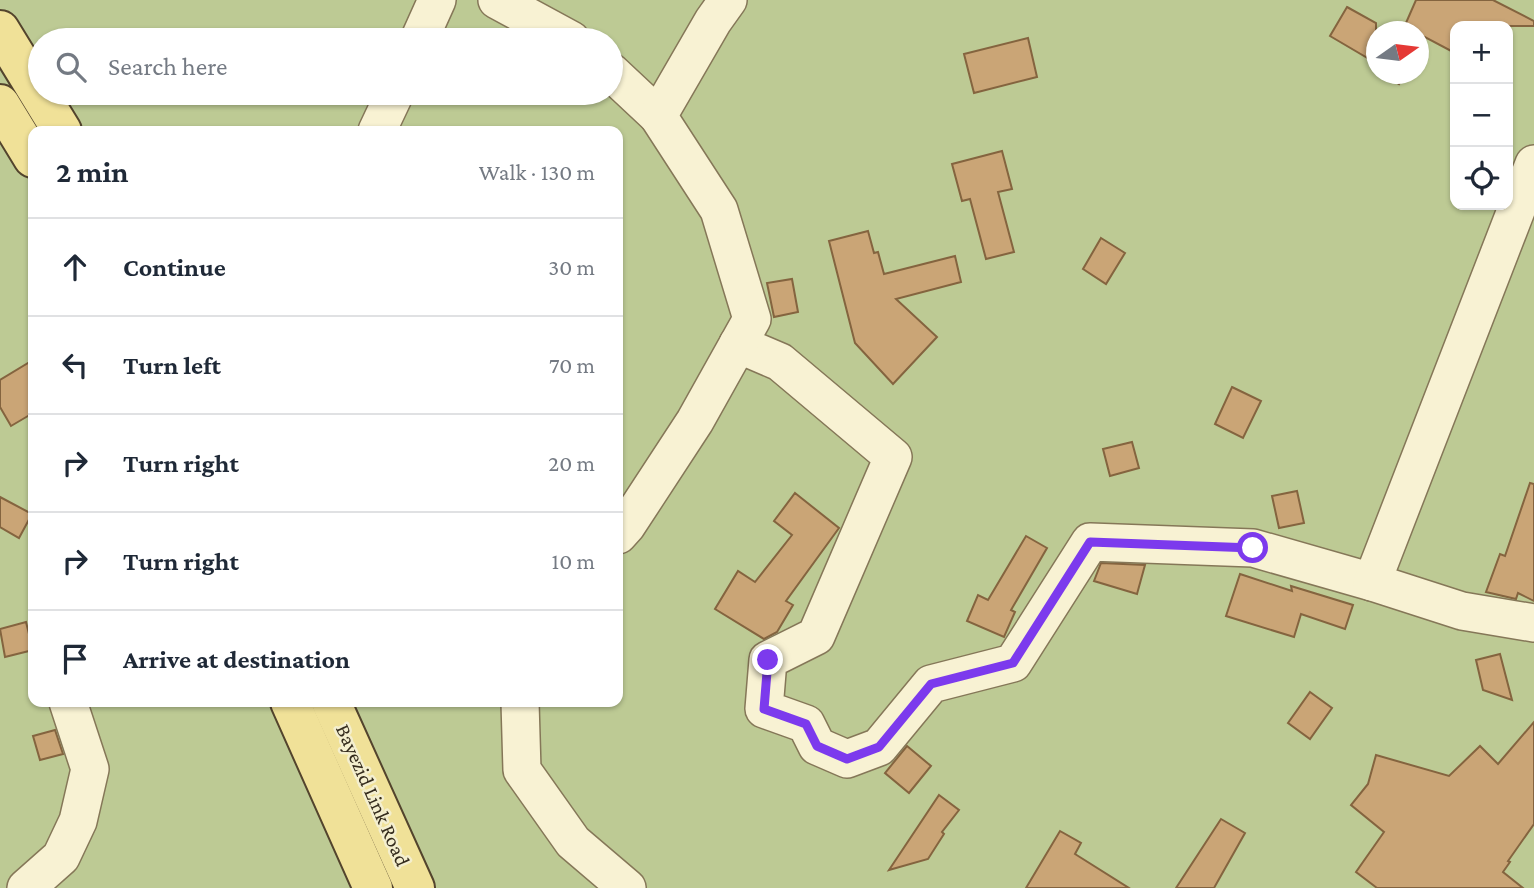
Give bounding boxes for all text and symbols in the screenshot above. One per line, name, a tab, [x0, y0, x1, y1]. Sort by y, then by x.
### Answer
north arrow	[1366, 21, 1429, 84]
map controls	[1450, 21, 1513, 210]
button: +	[1450, 21, 1513, 84]
search box	[28, 28, 623, 105]
icon: search	[52, 48, 90, 86]
text: Search here	[108, 52, 227, 81]
button: −	[1450, 84, 1513, 147]
button: locate	[1450, 147, 1513, 210]
text: 2 min	[56, 155, 128, 188]
text: Walk · 130 m	[479, 159, 595, 185]
icon: ahead	[56, 248, 94, 286]
text: Continue	[123, 253, 226, 282]
text: 30 m	[548, 254, 595, 280]
icon: left	[56, 346, 94, 384]
text: Turn left	[123, 351, 221, 380]
text: 70 m	[549, 352, 595, 378]
icon: right	[56, 444, 94, 482]
text: Turn right	[123, 449, 239, 478]
text: 20 m	[548, 450, 595, 476]
route start	[1237, 532, 1268, 563]
icon: right	[56, 542, 94, 580]
text: Turn right	[123, 547, 239, 576]
text: 10 m	[552, 548, 595, 574]
icon: arrive	[56, 640, 94, 678]
route end	[752, 644, 783, 675]
text: Arrive at destination	[123, 645, 350, 674]
street label: Bayezid Link Road	[331, 720, 415, 870]

